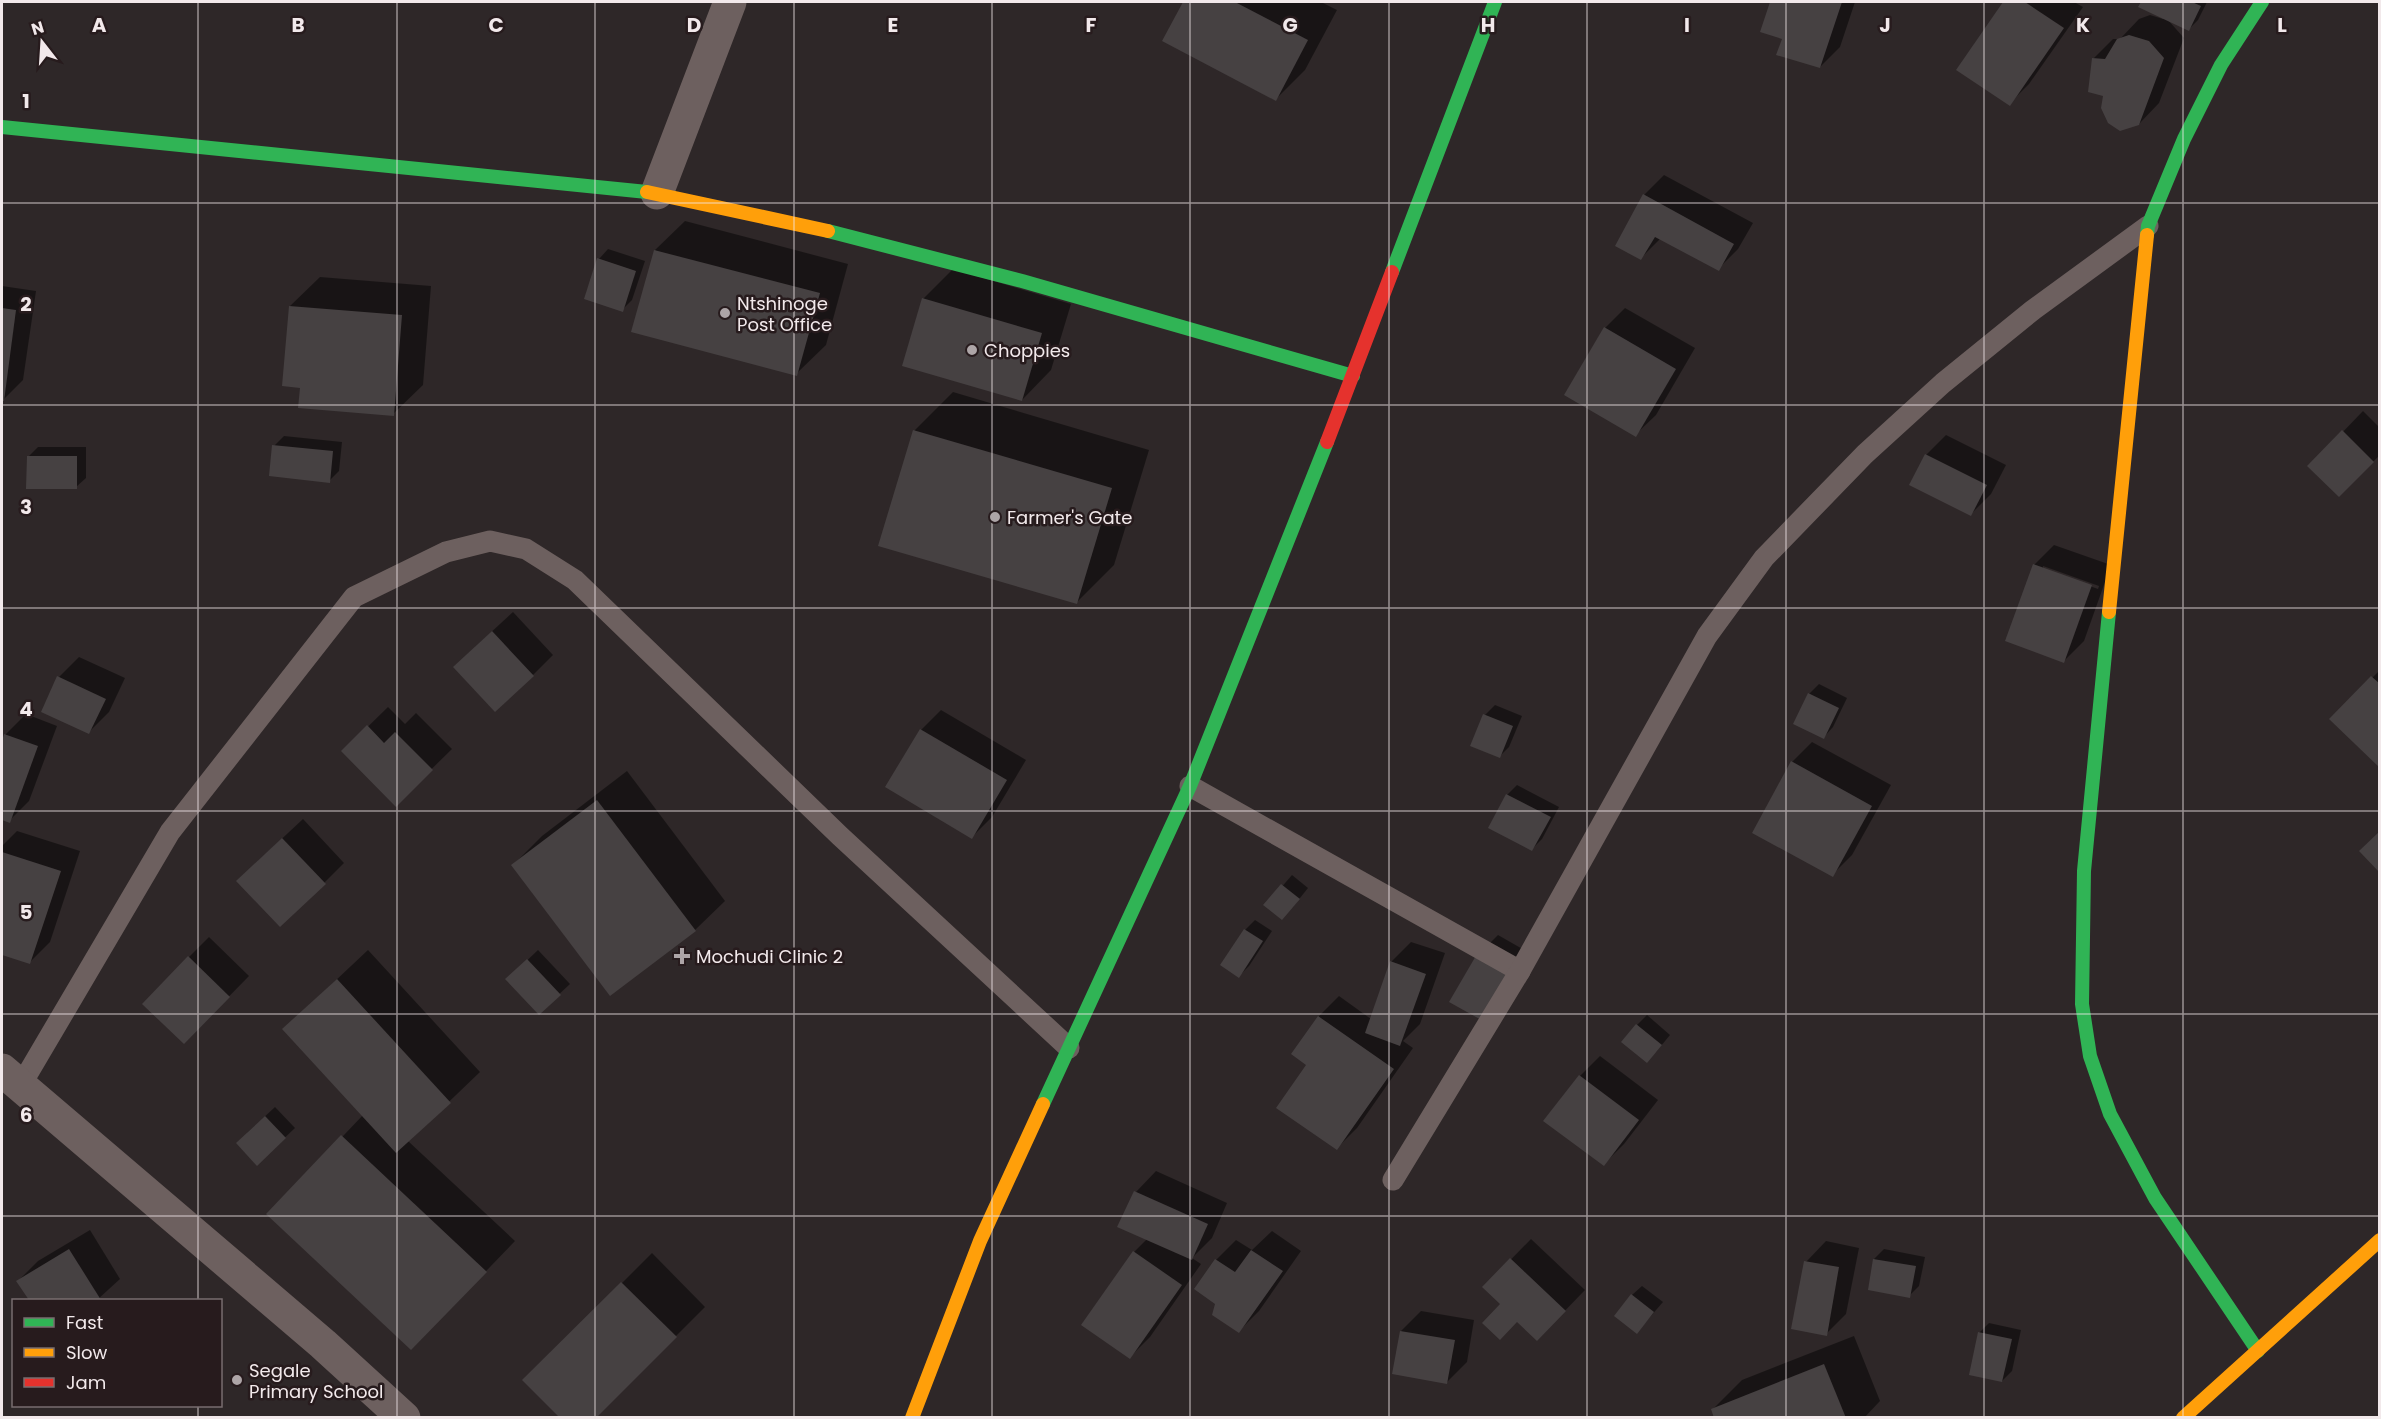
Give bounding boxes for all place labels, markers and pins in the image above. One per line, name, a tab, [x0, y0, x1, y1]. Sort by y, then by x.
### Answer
place label: Ntshinoge Post Office	[737, 291, 832, 337]
marker: Ntshinoge Post Office	[718, 306, 732, 320]
place label: Choppies	[984, 338, 1070, 363]
marker: Choppies	[965, 343, 979, 357]
place label: Farmer's Gate	[1007, 505, 1132, 530]
marker: Farmer's Gate	[988, 510, 1002, 524]
place label: Mochudi Clinic 2	[696, 944, 843, 969]
marker: Mochudi Clinic 2	[673, 947, 691, 965]
place label: Segale Primary School	[249, 1358, 383, 1404]
marker: Segale Primary School	[230, 1373, 244, 1387]

